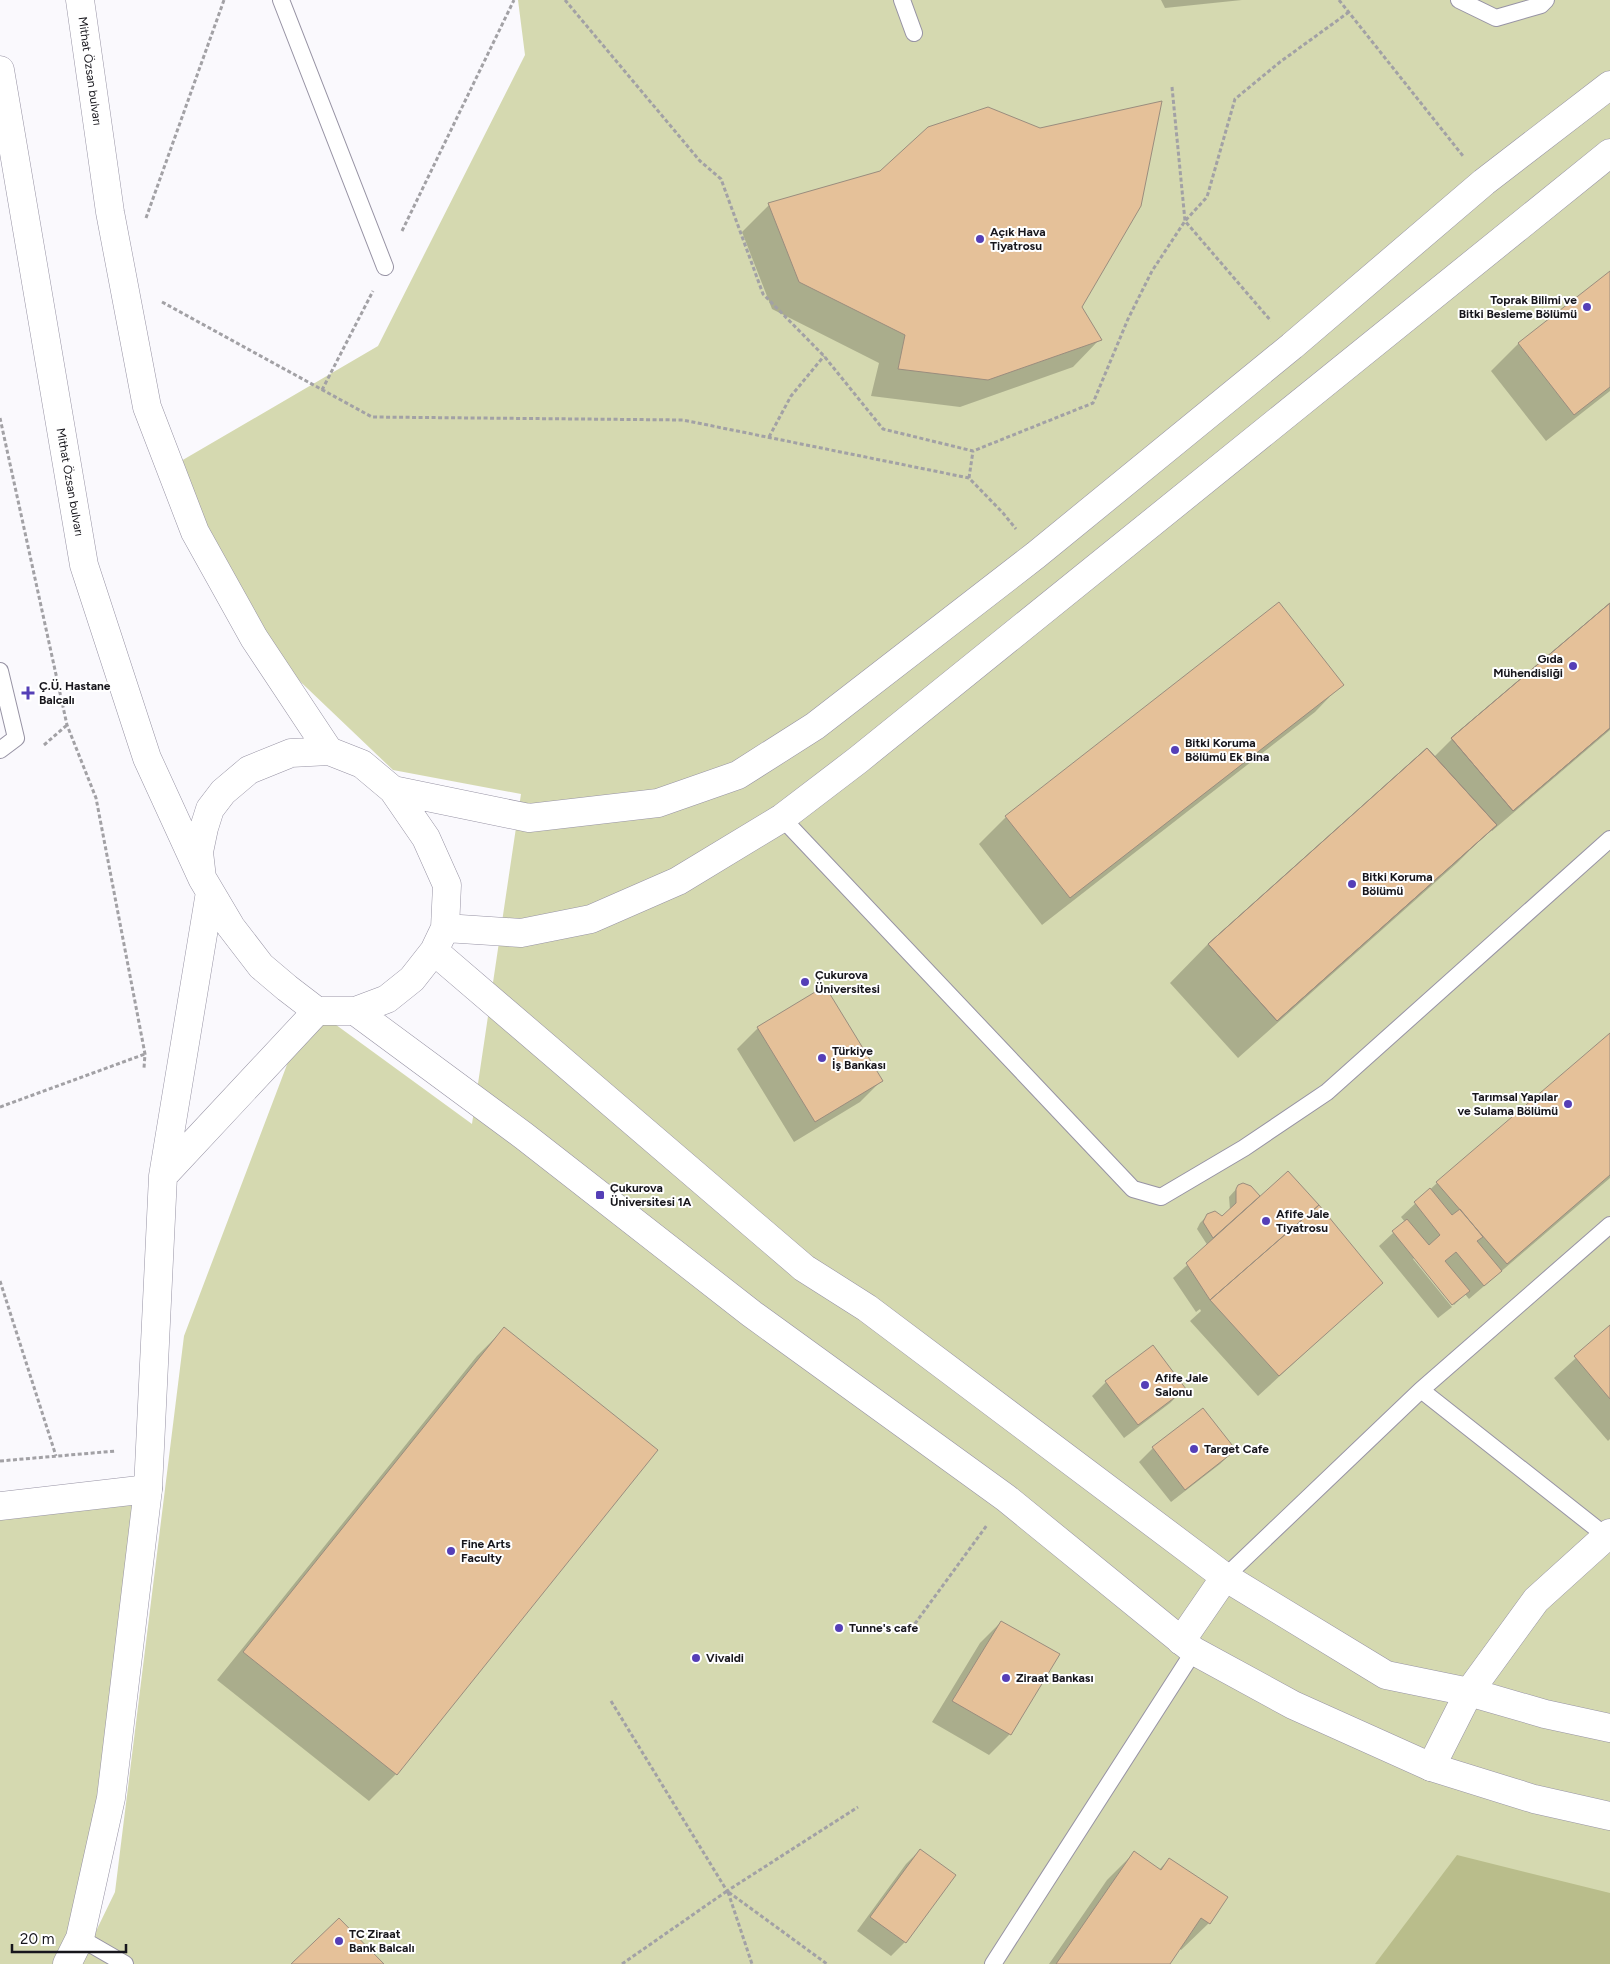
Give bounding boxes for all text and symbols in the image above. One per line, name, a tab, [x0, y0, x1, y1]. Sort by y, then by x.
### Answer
street label: Mithat Özsan bulvarı	[75, 16, 105, 126]
place label: Açık Hava Tiyatrosu	[990, 225, 1046, 253]
marker: Açık Hava Tiyatrosu	[974, 233, 986, 245]
place label: Toprak Bilimi ve Bitki Besleme Bölümü	[1459, 293, 1577, 321]
marker: Toprak Bilimi ve Bitki Besleme Bölümü	[1581, 301, 1593, 313]
street label: Mithat Özsan bulvarı	[54, 427, 86, 537]
place label: Gıda Mühendisliği	[1493, 652, 1563, 680]
marker: Gıda Mühendisliği	[1567, 660, 1579, 672]
place label: Ç.Ü. Hastane Balcalı	[39, 679, 111, 707]
marker: Ç.Ü. Hastane Balcalı	[21, 686, 35, 700]
place label: Bitki Koruma Bölümü Ek Bina	[1185, 736, 1269, 764]
marker: Bitki Koruma Bölümü Ek Bina	[1169, 744, 1181, 756]
place label: Bitki Koruma Bölümü	[1362, 870, 1433, 898]
marker: Bitki Koruma Bölümü	[1346, 878, 1358, 890]
place label: Çukurova Üniversitesi	[815, 968, 880, 996]
marker: Çukurova Üniversitesi	[799, 976, 811, 988]
place label: Türkiye İş Bankası	[832, 1044, 886, 1072]
marker: Türkiye İş Bankası	[816, 1052, 828, 1064]
place label: Tarımsal Yapılar ve Sulama Bölümü	[1457, 1090, 1558, 1118]
marker: Tarımsal Yapılar ve Sulama Bölümü	[1562, 1098, 1574, 1110]
place label: Çukurova Üni̇versi̇tesi̇ 1A	[610, 1181, 692, 1209]
marker: Çukurova Üni̇versi̇tesi̇ 1A	[594, 1189, 606, 1201]
place label: Afife Jale Tiyatrosu	[1276, 1207, 1329, 1235]
marker: Afife Jale Tiyatrosu	[1260, 1215, 1272, 1227]
place label: Afife Jale Salonu	[1155, 1371, 1208, 1399]
marker: Afife Jale Salonu	[1139, 1379, 1151, 1391]
place label: Target Cafe	[1204, 1442, 1269, 1456]
marker: Target Cafe	[1188, 1443, 1200, 1455]
place label: Fine Arts Faculty	[461, 1537, 511, 1565]
marker: Fine Arts Faculty	[445, 1545, 457, 1557]
place label: Tunne's cafe	[849, 1621, 919, 1635]
marker: Tunne's cafe	[833, 1622, 845, 1634]
place label: Vivaldi	[706, 1651, 744, 1665]
marker: Vivaldi	[690, 1652, 702, 1664]
place label: Ziraat Bankası	[1016, 1671, 1094, 1685]
marker: Ziraat Bankası	[1000, 1672, 1012, 1684]
scale bar	[12, 1922, 126, 1954]
place label: TC Ziraat Bank Balcalı	[349, 1927, 415, 1955]
text: 20 m	[20, 1930, 54, 1948]
marker: TC Ziraat Bank Balcalı	[333, 1935, 345, 1947]

